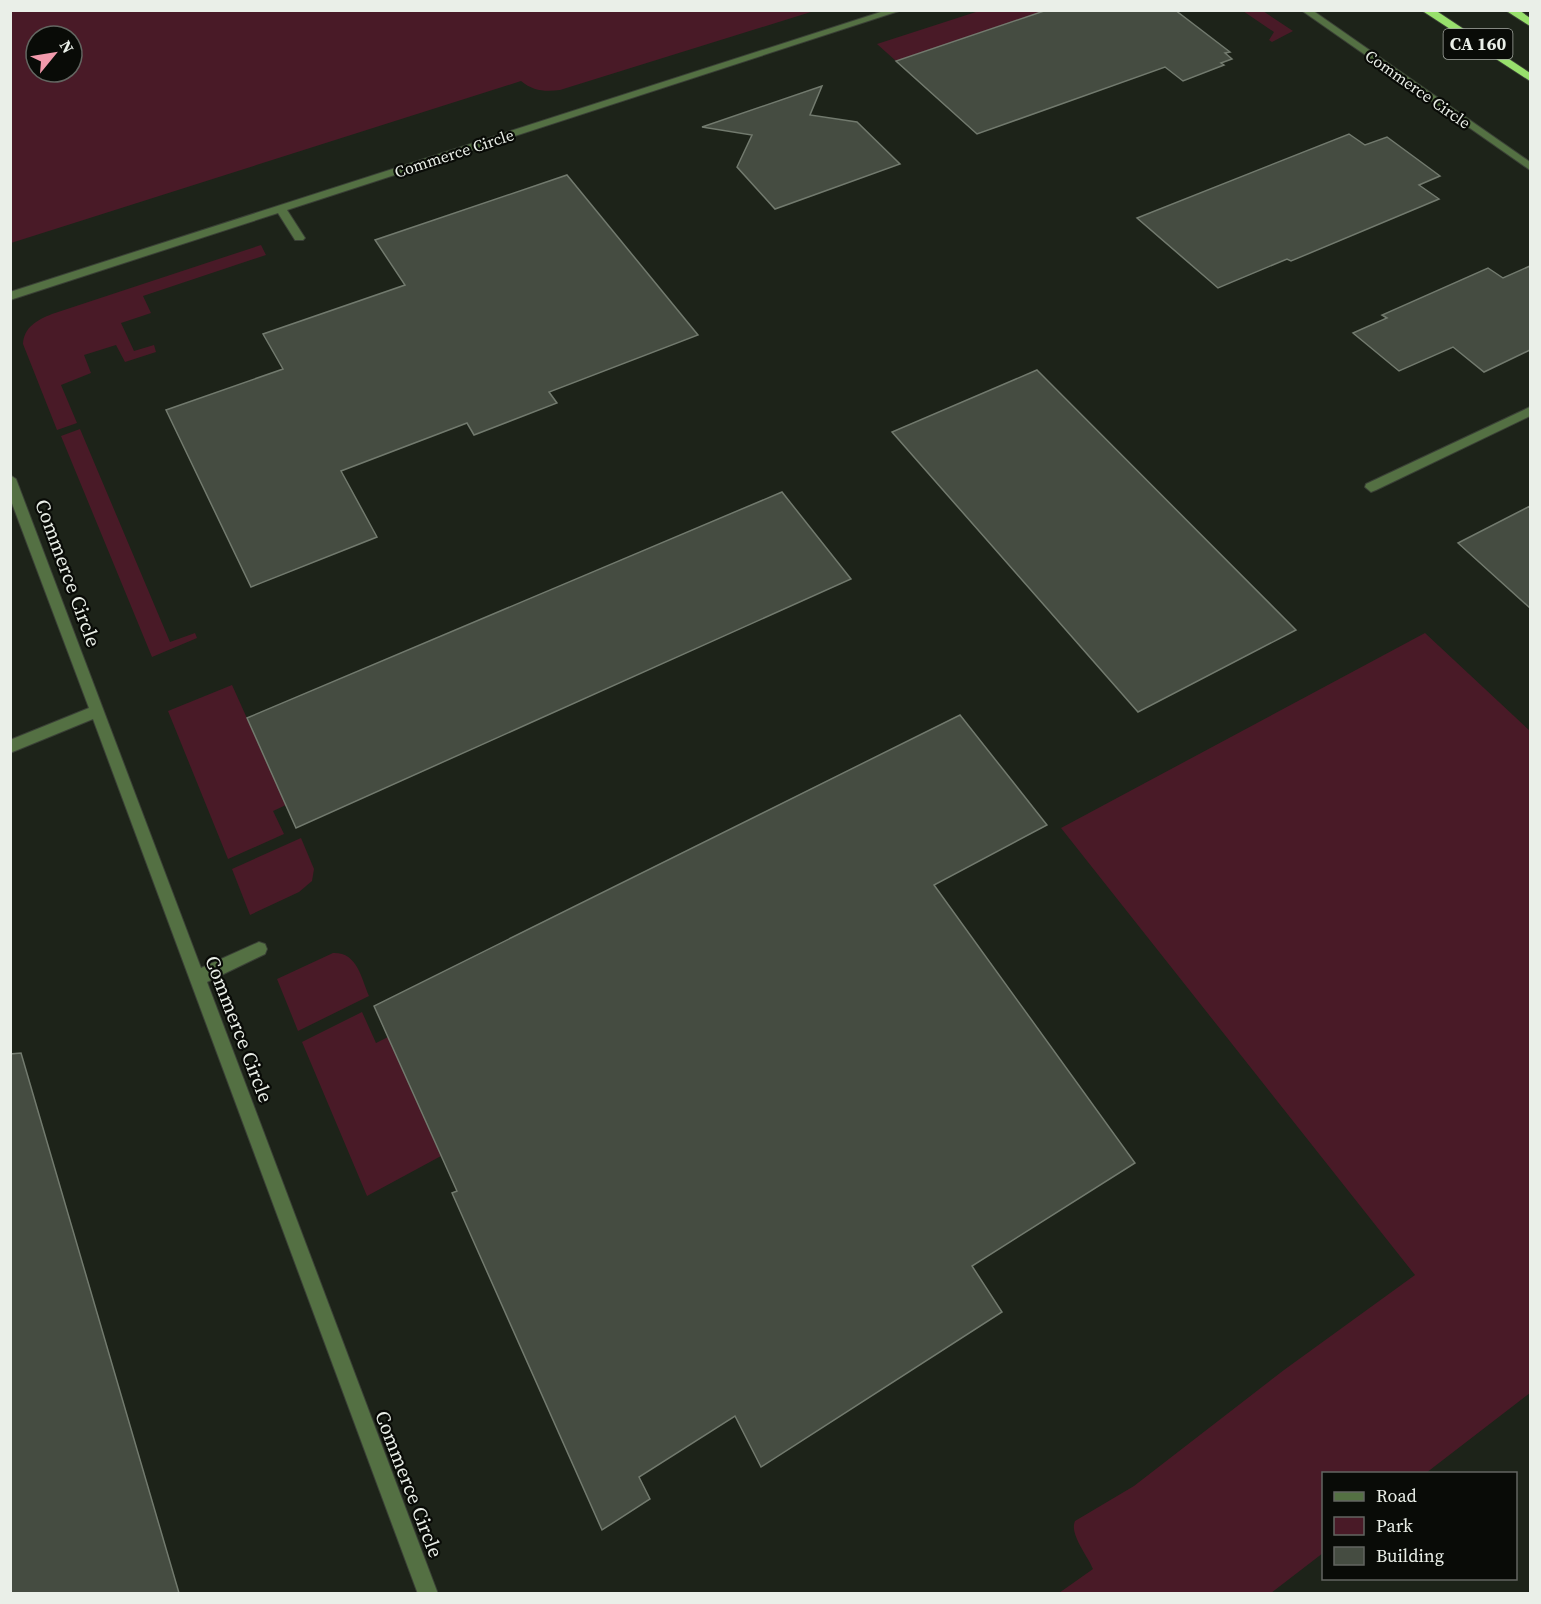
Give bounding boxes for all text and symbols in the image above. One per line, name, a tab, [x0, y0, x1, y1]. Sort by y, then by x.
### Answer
north arrow	[24, 24, 84, 84]
road number: CA 160	[1444, 29, 1512, 59]
text: N	[55, 36, 80, 57]
street label: Commerce Circle	[1361, 44, 1475, 134]
street label: Commerce Circle	[392, 123, 516, 183]
street label: Commerce Circle	[28, 495, 108, 651]
street label: Commerce Circle	[198, 952, 280, 1106]
street label: Commerce Circle	[368, 1407, 450, 1561]
legend	[1322, 1472, 1517, 1580]
text: Road	[1376, 1483, 1417, 1508]
text: Park	[1376, 1513, 1413, 1538]
text: Building	[1376, 1543, 1444, 1568]

